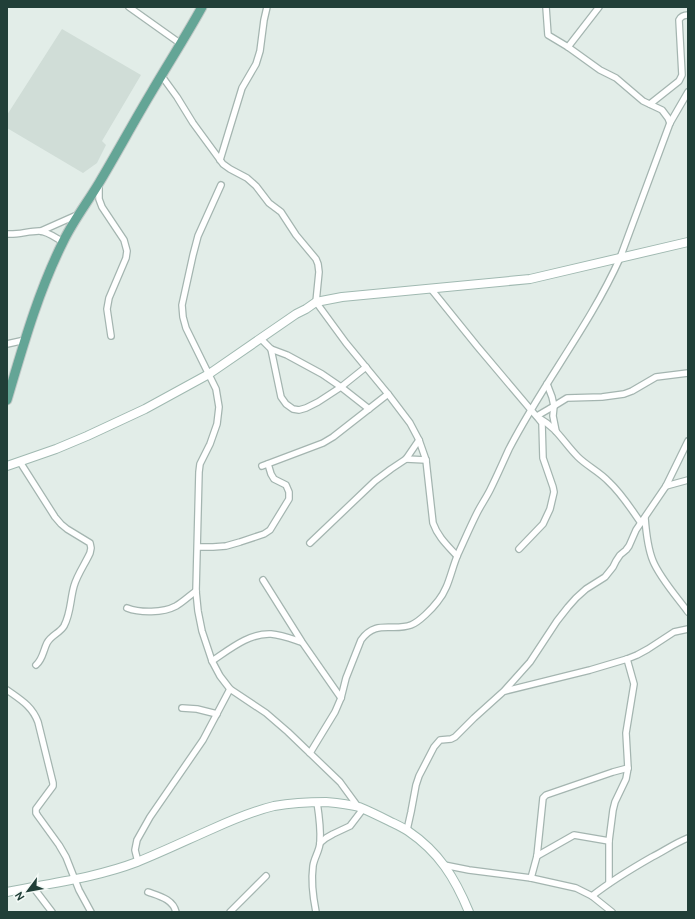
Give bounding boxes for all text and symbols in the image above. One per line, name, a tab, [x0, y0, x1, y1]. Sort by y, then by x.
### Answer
north arrow	[8, 871, 48, 911]
text: N	[12, 889, 28, 903]

